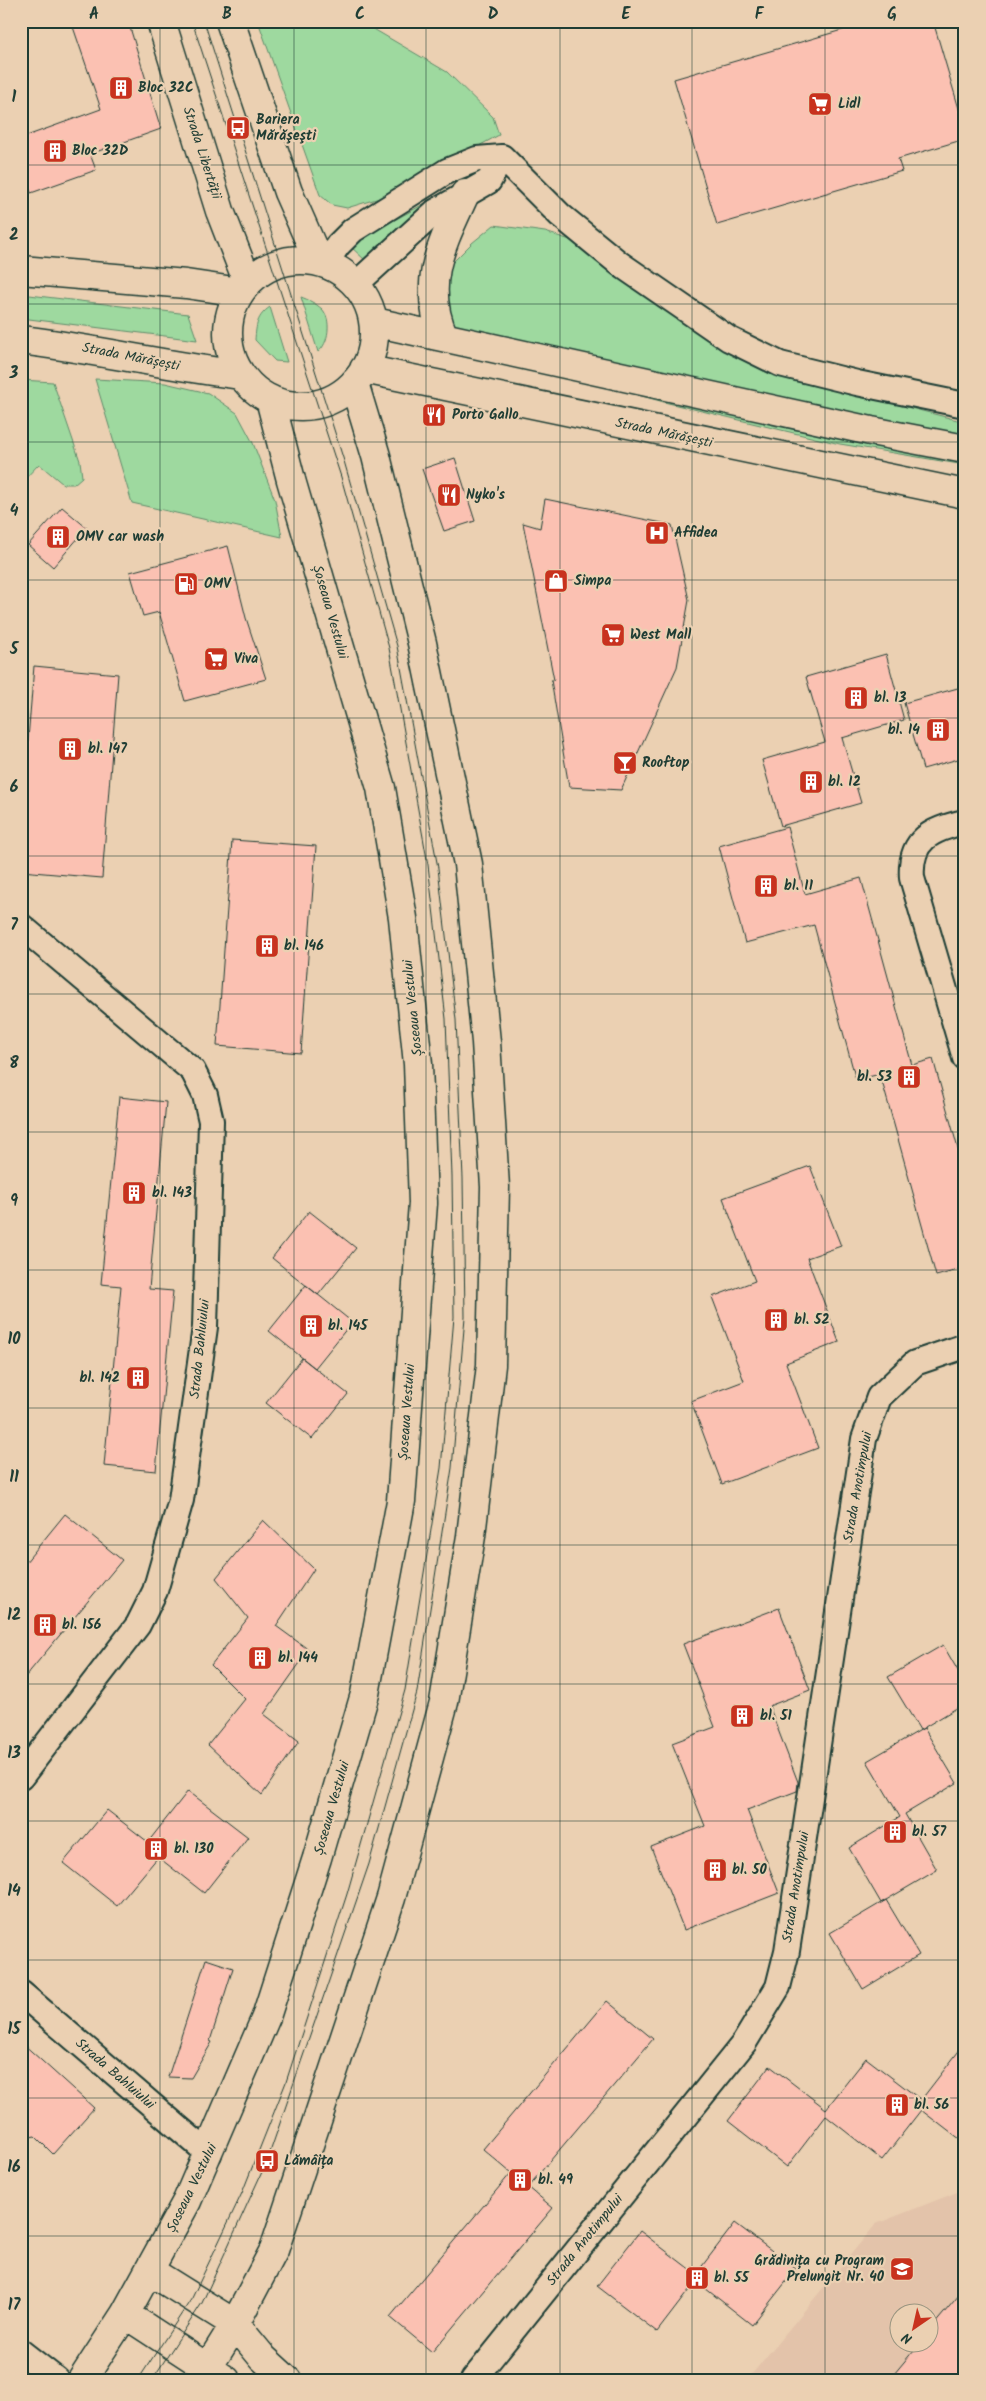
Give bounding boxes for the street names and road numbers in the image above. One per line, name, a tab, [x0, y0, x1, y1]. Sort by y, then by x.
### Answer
street label: Strada Libertății	[177, 104, 228, 203]
street label: Strada Mărășești	[80, 337, 182, 377]
street label: Strada Mărășești	[613, 412, 715, 454]
street label: Șoseaua Vestului	[306, 562, 354, 662]
street label: Șoseaua Vestului	[397, 958, 429, 1057]
street label: Strada Bahluiului	[184, 1297, 216, 1400]
street label: Șoseaua Vestului	[393, 1362, 421, 1461]
street label: Strada Anotimpului	[837, 1429, 879, 1544]
street label: Șoseaua Vestului	[308, 1758, 356, 1858]
street label: Strada Anotimpului	[776, 1829, 816, 1944]
street label: Strada Bahluiului	[70, 2033, 160, 2116]
street label: Șoseaua Vestului	[161, 2139, 223, 2236]
street label: Strada Anotimpului	[541, 2189, 629, 2291]

